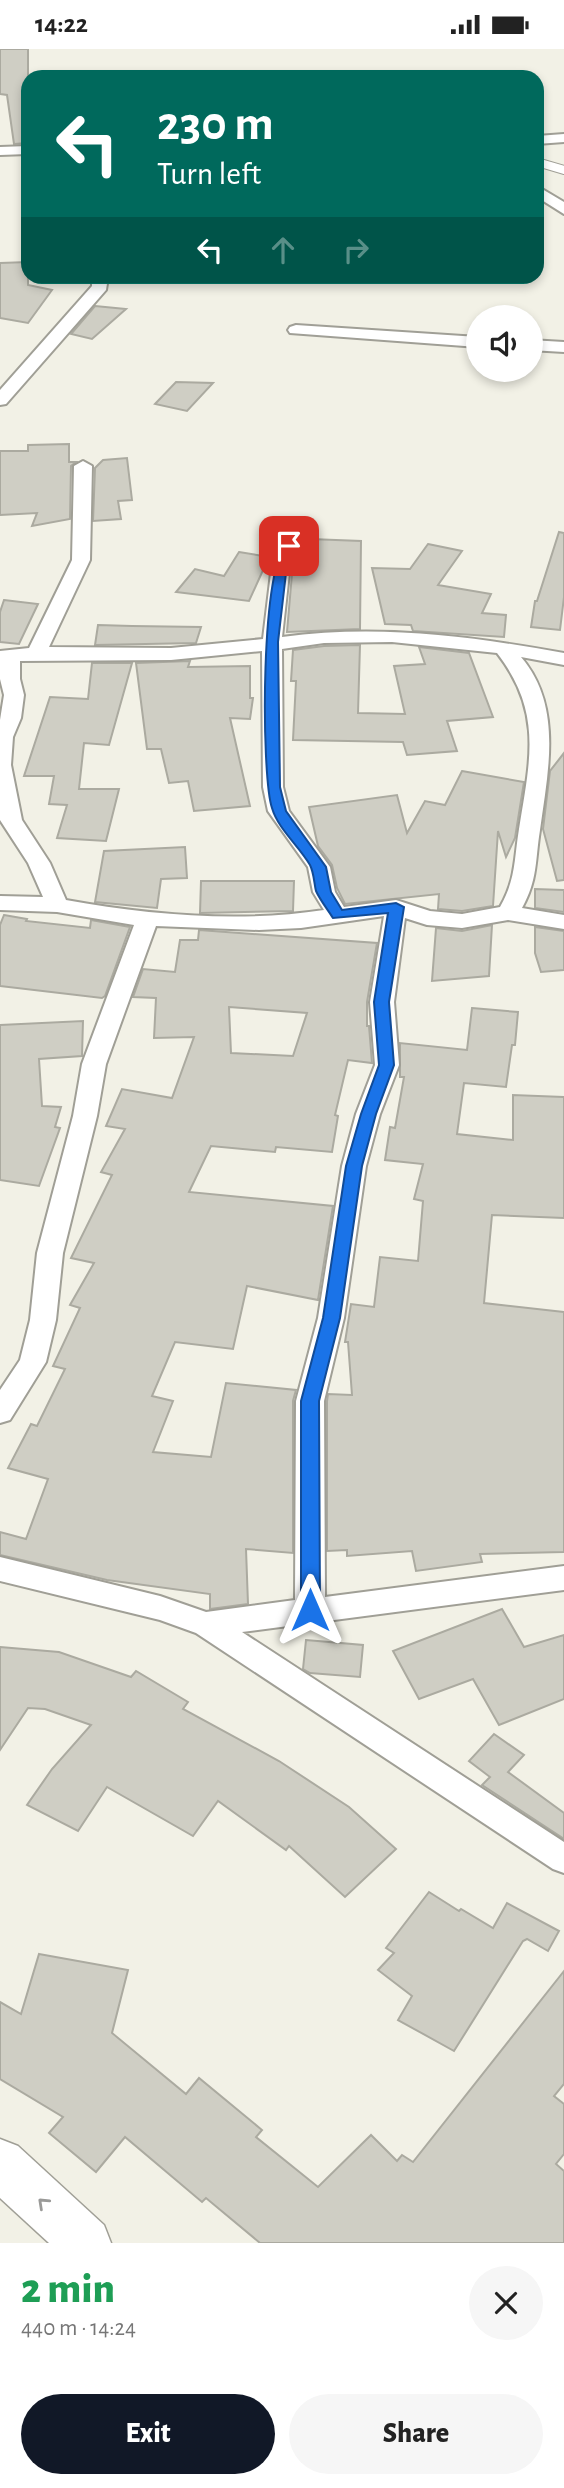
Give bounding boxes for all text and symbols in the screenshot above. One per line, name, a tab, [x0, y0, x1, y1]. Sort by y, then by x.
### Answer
text: 14:22	[35, 11, 88, 37]
icon: left	[42, 98, 133, 189]
text: 230 m	[157, 100, 274, 149]
text: Turn left	[157, 158, 261, 190]
icon: left	[191, 231, 229, 269]
icon: ahead	[264, 231, 302, 269]
icon: right	[337, 231, 375, 269]
map controls	[466, 305, 543, 382]
button: sound	[466, 305, 543, 382]
pin	[259, 516, 319, 576]
icon: arrive	[270, 527, 308, 565]
position arrow	[273, 1573, 347, 1647]
one-way arrow	[38, 2199, 51, 2212]
button: close	[469, 2266, 543, 2340]
text: 2 min	[21, 2268, 115, 2310]
text: 440 m · 14:24	[21, 2317, 136, 2340]
button: Exit	[21, 2394, 275, 2474]
button: Share	[289, 2394, 543, 2474]

